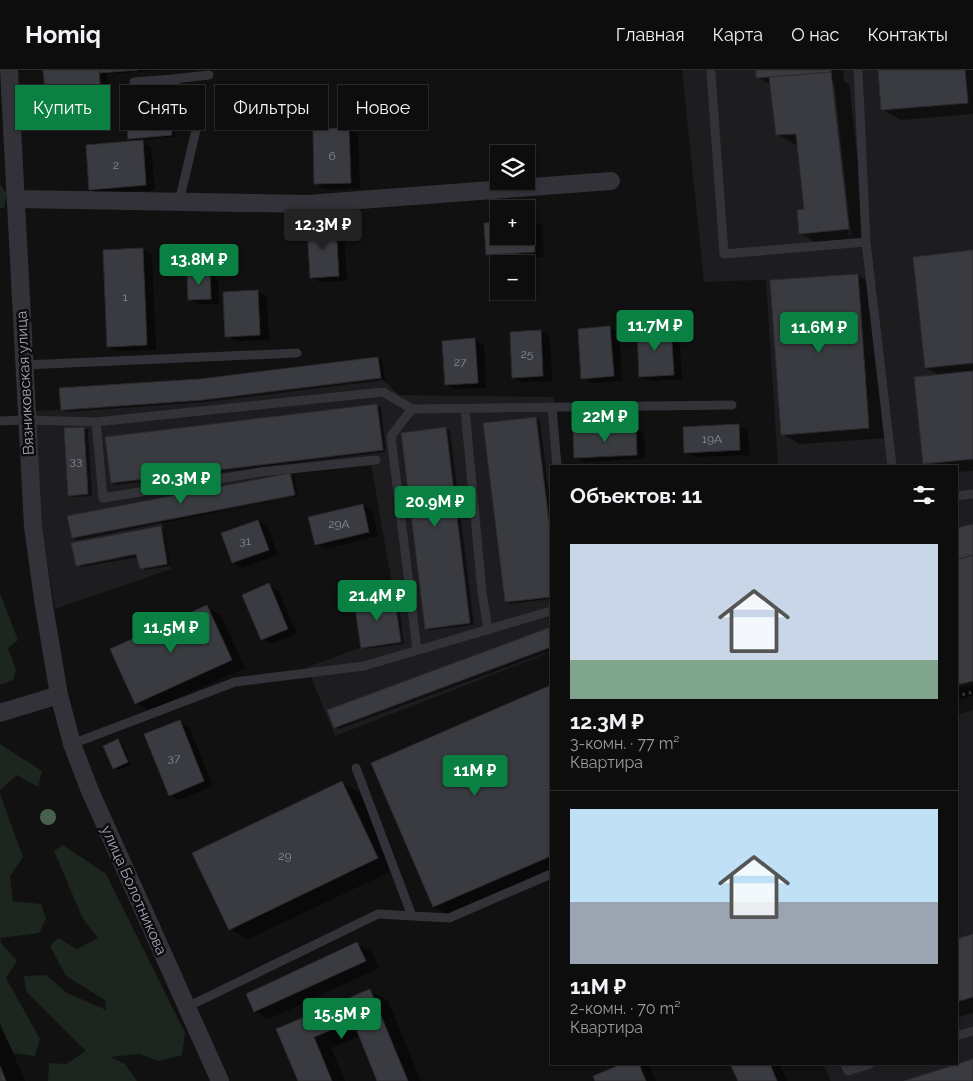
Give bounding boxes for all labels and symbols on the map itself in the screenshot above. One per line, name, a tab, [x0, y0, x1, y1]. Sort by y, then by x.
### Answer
house number: 6	[328, 149, 336, 163]
house number: 2	[113, 158, 119, 172]
pin: 12.3M ₽	[277, 208, 369, 251]
pin: 13.8M ₽	[153, 244, 245, 286]
house number: 1	[122, 290, 128, 304]
street label: Вязниковская улица	[12, 310, 38, 456]
pin: 11.7M ₽	[609, 310, 701, 352]
pin: 11.6M ₽	[773, 312, 865, 354]
house number: 25	[521, 347, 534, 361]
house number: 27	[454, 355, 467, 369]
pin: 22M ₽	[570, 400, 640, 443]
house number: 19А	[702, 432, 722, 446]
house number: 33	[70, 454, 82, 468]
pin: 20.3M ₽	[135, 462, 227, 505]
pin: 20.9M ₽	[389, 486, 481, 528]
house number: 29А	[328, 517, 350, 531]
house number: 31	[239, 534, 251, 548]
pin: 21.4M ₽	[331, 580, 423, 622]
pin: 11.5M ₽	[125, 612, 217, 654]
house number: 37	[168, 751, 181, 765]
pin: 11M ₽	[440, 754, 510, 797]
street label: улица Болотникова	[97, 822, 171, 958]
house number: 29	[278, 849, 292, 863]
pin: 15.5M ₽	[296, 998, 388, 1040]

